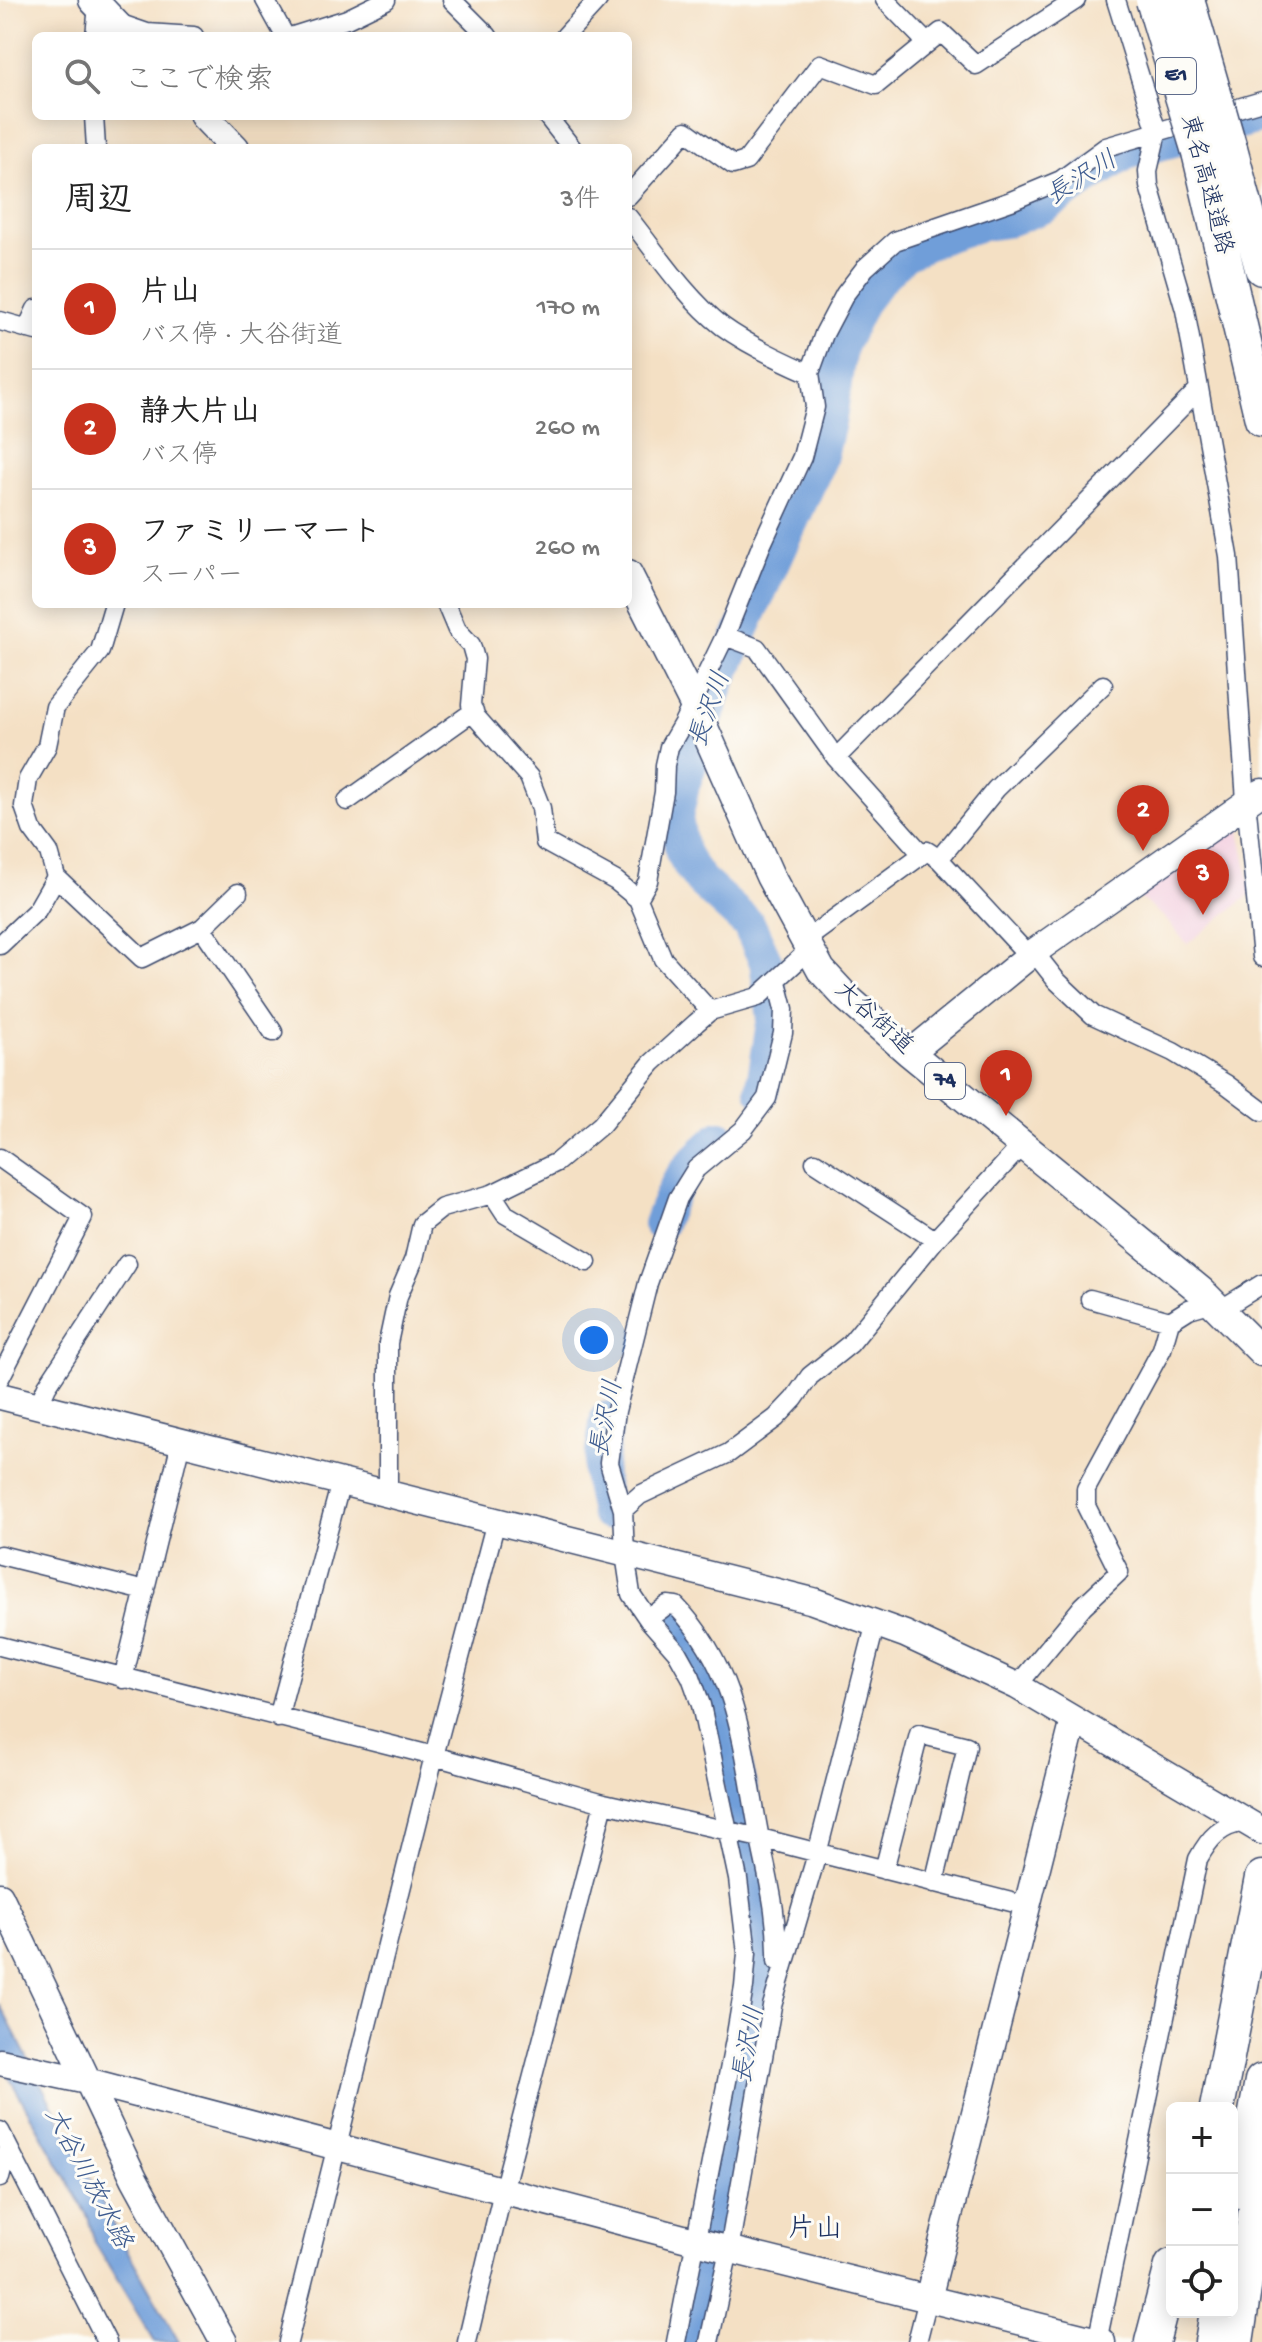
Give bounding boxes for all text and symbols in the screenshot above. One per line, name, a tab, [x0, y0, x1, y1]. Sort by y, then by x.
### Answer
search box	[32, 32, 632, 120]
icon: search	[60, 54, 104, 98]
road number: E1	[1156, 58, 1196, 94]
text: ここで検索	[124, 65, 274, 100]
street label: 東名高速道路	[1172, 111, 1239, 258]
water label: 長沢川	[1042, 146, 1124, 214]
text: 周辺	[64, 183, 132, 223]
text: 3件	[561, 186, 600, 217]
text: 片山	[140, 277, 200, 312]
text: 1	[85, 294, 95, 325]
text: 170 m	[537, 294, 600, 325]
text: バス停 · 大谷街道	[140, 322, 342, 353]
text: 静大片山	[140, 397, 260, 432]
text: 2	[84, 414, 96, 445]
text: 260 m	[535, 414, 600, 445]
text: バス停	[140, 442, 218, 473]
text: ファミリーマート	[140, 517, 381, 552]
text: 3	[83, 534, 97, 565]
text: 260 m	[535, 534, 600, 565]
text: スーパー	[140, 562, 243, 593]
water label: 長沢川	[685, 668, 739, 752]
pin: 2	[1117, 785, 1169, 851]
pin: 3	[1177, 849, 1229, 915]
street label: 大谷街道	[828, 975, 919, 1062]
pin: 1	[980, 1050, 1032, 1116]
road number: 74	[925, 1063, 965, 1099]
your location	[574, 1320, 614, 1360]
water label: 長沢川	[586, 1378, 632, 1460]
water label: 長沢川	[729, 2004, 773, 2086]
water label: 大谷川放水路	[36, 2102, 138, 2257]
map controls	[1166, 2102, 1238, 2318]
button: +	[1166, 2102, 1238, 2174]
button: −	[1166, 2174, 1238, 2246]
district label: 片山	[787, 2214, 843, 2247]
button: locate	[1166, 2246, 1238, 2318]

